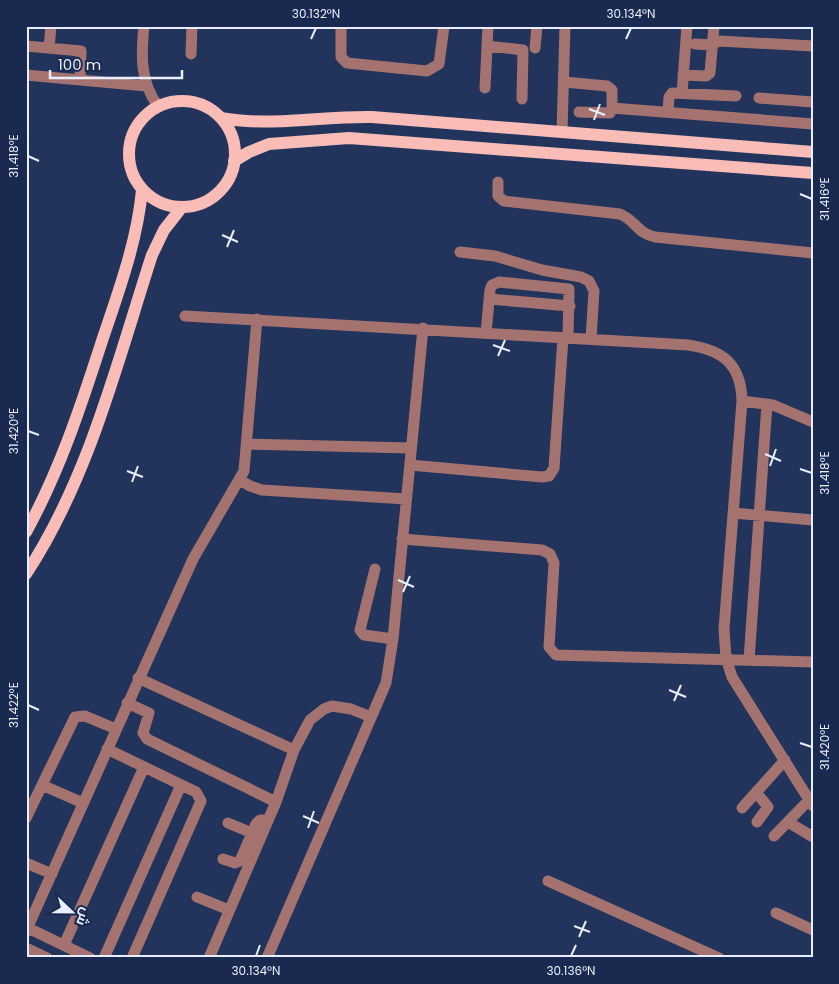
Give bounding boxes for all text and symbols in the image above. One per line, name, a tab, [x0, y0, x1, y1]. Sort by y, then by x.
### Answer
text: 30.132°N	[292, 5, 340, 22]
text: 30.134°N	[607, 5, 655, 22]
scale bar	[50, 48, 182, 80]
text: 100 m	[58, 54, 101, 75]
text: 31.418°E	[5, 134, 22, 178]
text: 31.416°E	[816, 177, 833, 221]
text: 31.420°E	[5, 408, 22, 454]
text: 31.418°E	[816, 451, 833, 495]
text: 31.422°E	[5, 682, 22, 728]
text: 31.420°E	[816, 724, 833, 770]
north arrow	[48, 886, 98, 936]
text: ش	[71, 905, 97, 929]
text: 30.134°N	[232, 962, 280, 979]
text: 30.136°N	[546, 962, 596, 979]

